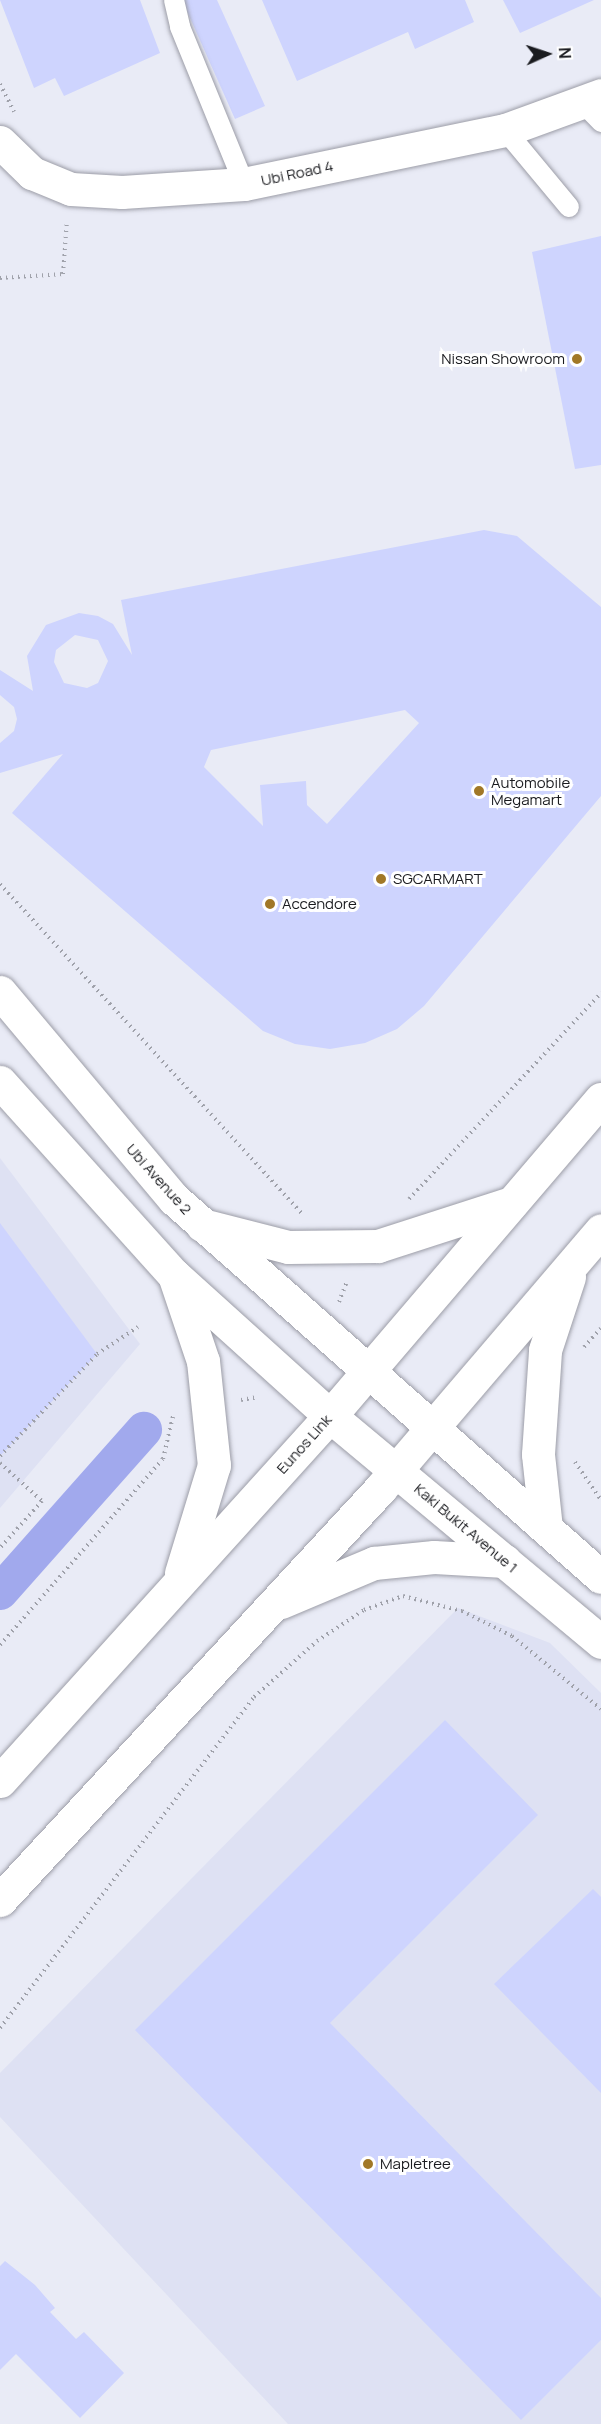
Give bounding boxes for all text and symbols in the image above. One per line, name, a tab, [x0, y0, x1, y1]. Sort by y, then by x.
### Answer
north arrow	[517, 24, 577, 84]
text: N	[554, 47, 576, 59]
street label: Ubi Road 4	[259, 157, 335, 189]
place label: Nissan Showroom	[441, 350, 565, 368]
marker: Nissan Showroom	[570, 352, 584, 366]
place label: Automobile Megamart	[491, 773, 570, 808]
marker: Automobile Megamart	[472, 784, 486, 798]
place label: SGCARMART	[393, 870, 483, 888]
marker: SGCARMART	[374, 872, 388, 886]
place label: Accendore	[282, 895, 357, 913]
marker: Accendore	[263, 897, 277, 911]
street label: Ubi Avenue 2	[123, 1140, 195, 1218]
street label: Eunos Link	[273, 1411, 335, 1477]
street label: Kaki Bukit Avenue 1	[411, 1480, 521, 1576]
place label: Mapletree	[380, 2155, 451, 2173]
marker: Mapletree	[361, 2157, 375, 2171]

